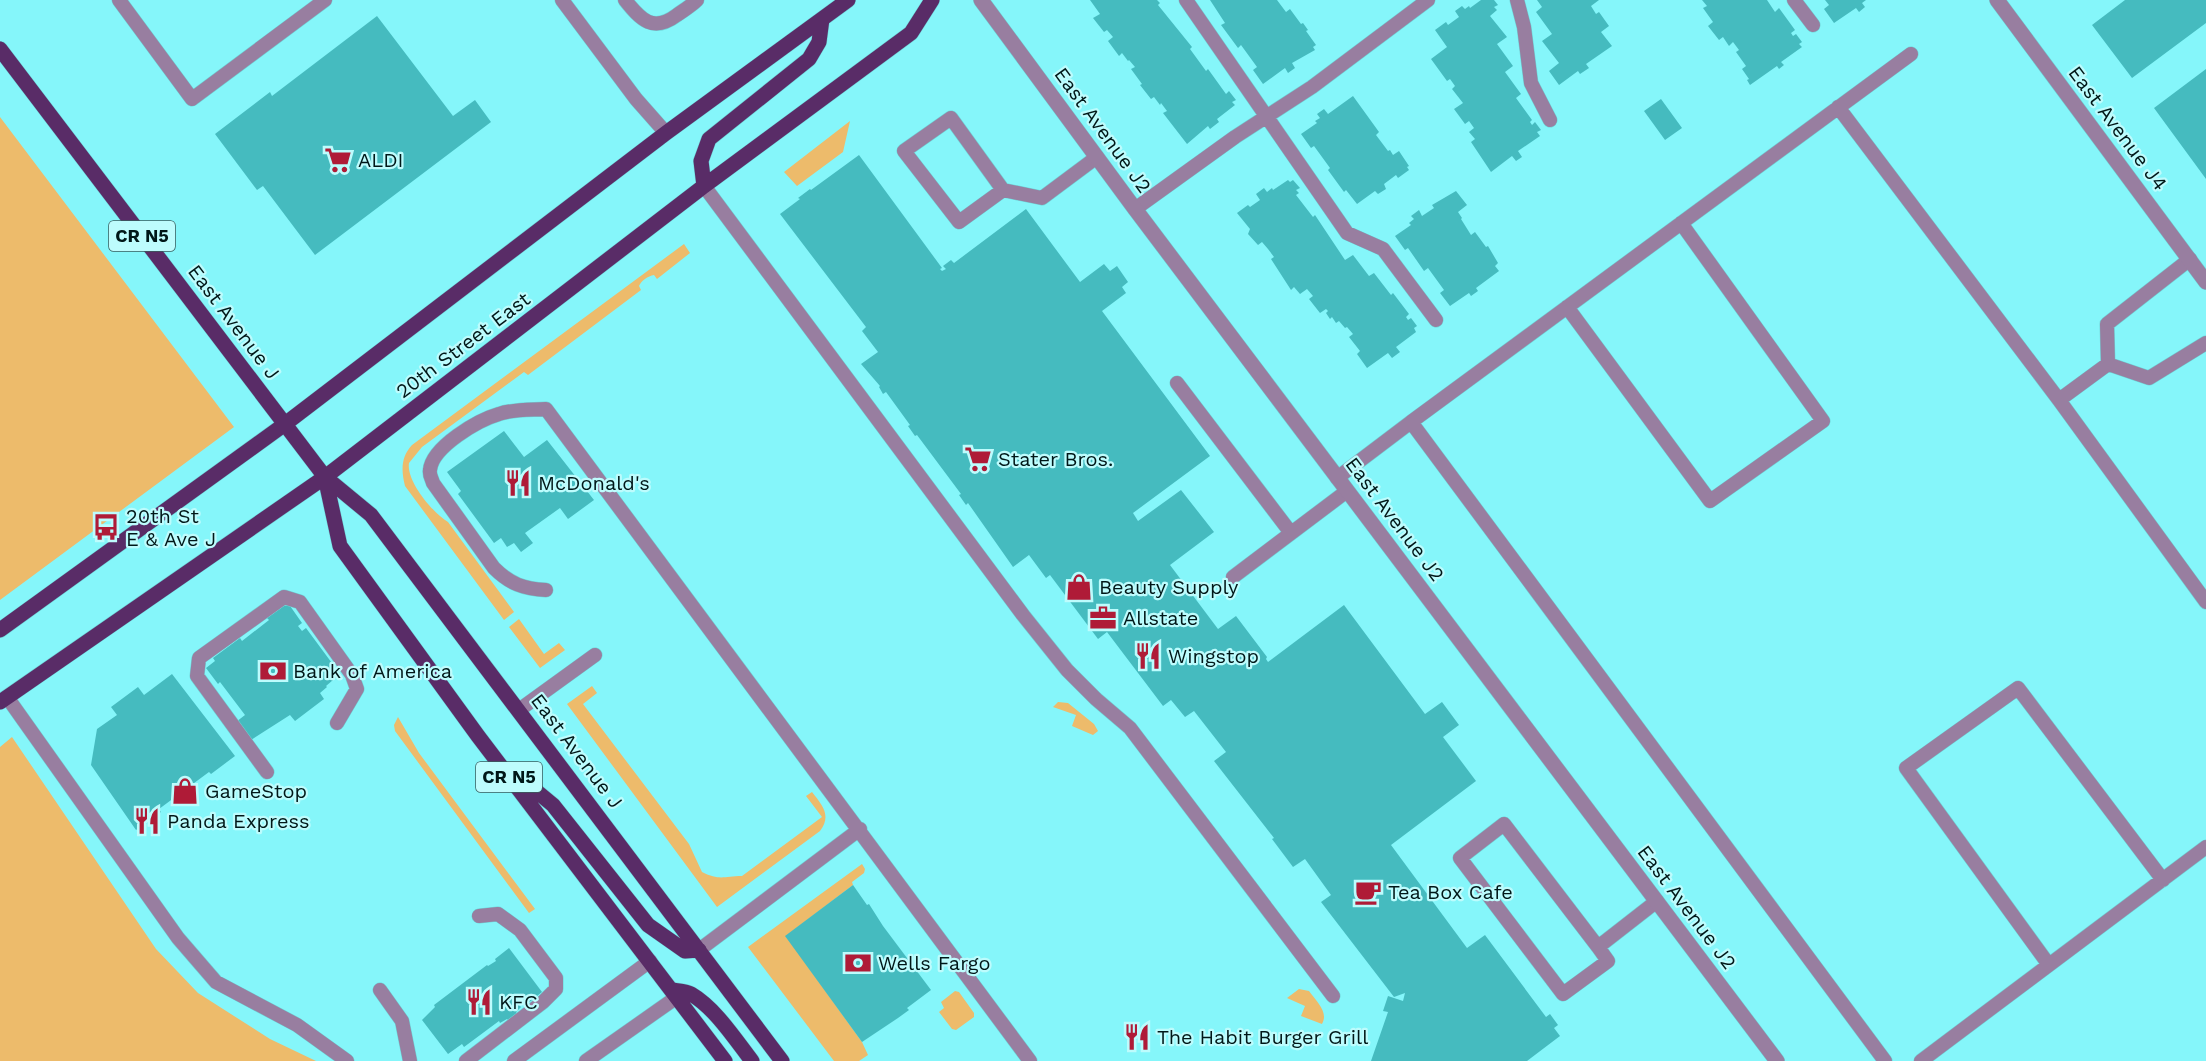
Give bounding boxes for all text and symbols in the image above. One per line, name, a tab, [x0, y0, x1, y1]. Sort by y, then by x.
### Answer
street label: East Avenue J4	[2063, 61, 2173, 195]
street label: East Avenue J2	[1049, 63, 1157, 197]
supermarket icon: ALDI	[323, 145, 353, 175]
place label: ALDI	[358, 148, 404, 172]
road number: CR N5	[109, 221, 175, 251]
street label: East Avenue J	[183, 260, 285, 384]
street label: 20th Street East	[391, 286, 535, 403]
supermarket icon: Stater Bros.	[963, 444, 993, 474]
place label: Stater Bros.	[998, 447, 1113, 471]
street label: East Avenue J2	[1341, 452, 1449, 586]
restaurant icon: McDonald's	[503, 468, 533, 498]
place label: McDonald's	[538, 471, 650, 495]
place label: 20th St E & Ave J	[126, 504, 216, 551]
bus stop icon: 20th St E & Ave J	[91, 512, 121, 542]
shop icon: Beauty Supply	[1064, 572, 1094, 602]
place label: Beauty Supply	[1099, 575, 1239, 599]
office icon: Allstate	[1088, 603, 1118, 633]
place label: Allstate	[1123, 606, 1198, 630]
restaurant icon: Wingstop	[1133, 641, 1163, 671]
place label: Wingstop	[1168, 644, 1259, 668]
bank icon: Bank of America	[258, 656, 288, 686]
place label: Bank of America	[293, 659, 452, 683]
street label: East Avenue J	[526, 689, 628, 813]
road number: CR N5	[476, 762, 542, 792]
shop icon: GameStop	[170, 776, 200, 806]
place label: GameStop	[205, 779, 307, 803]
restaurant icon: Panda Express	[132, 806, 162, 836]
place label: Panda Express	[167, 809, 310, 833]
street label: East Avenue J2	[1633, 840, 1741, 974]
cafe icon: Tea Box Cafe	[1353, 877, 1383, 907]
place label: Tea Box Cafe	[1388, 880, 1513, 904]
bank icon: Wells Fargo	[843, 948, 873, 978]
place label: Wells Fargo	[878, 951, 990, 975]
restaurant icon: KFC	[464, 987, 494, 1017]
place label: KFC	[499, 990, 538, 1014]
restaurant icon: The Habit Burger Grill	[1122, 1022, 1152, 1052]
place label: The Habit Burger Grill	[1157, 1025, 1368, 1049]

